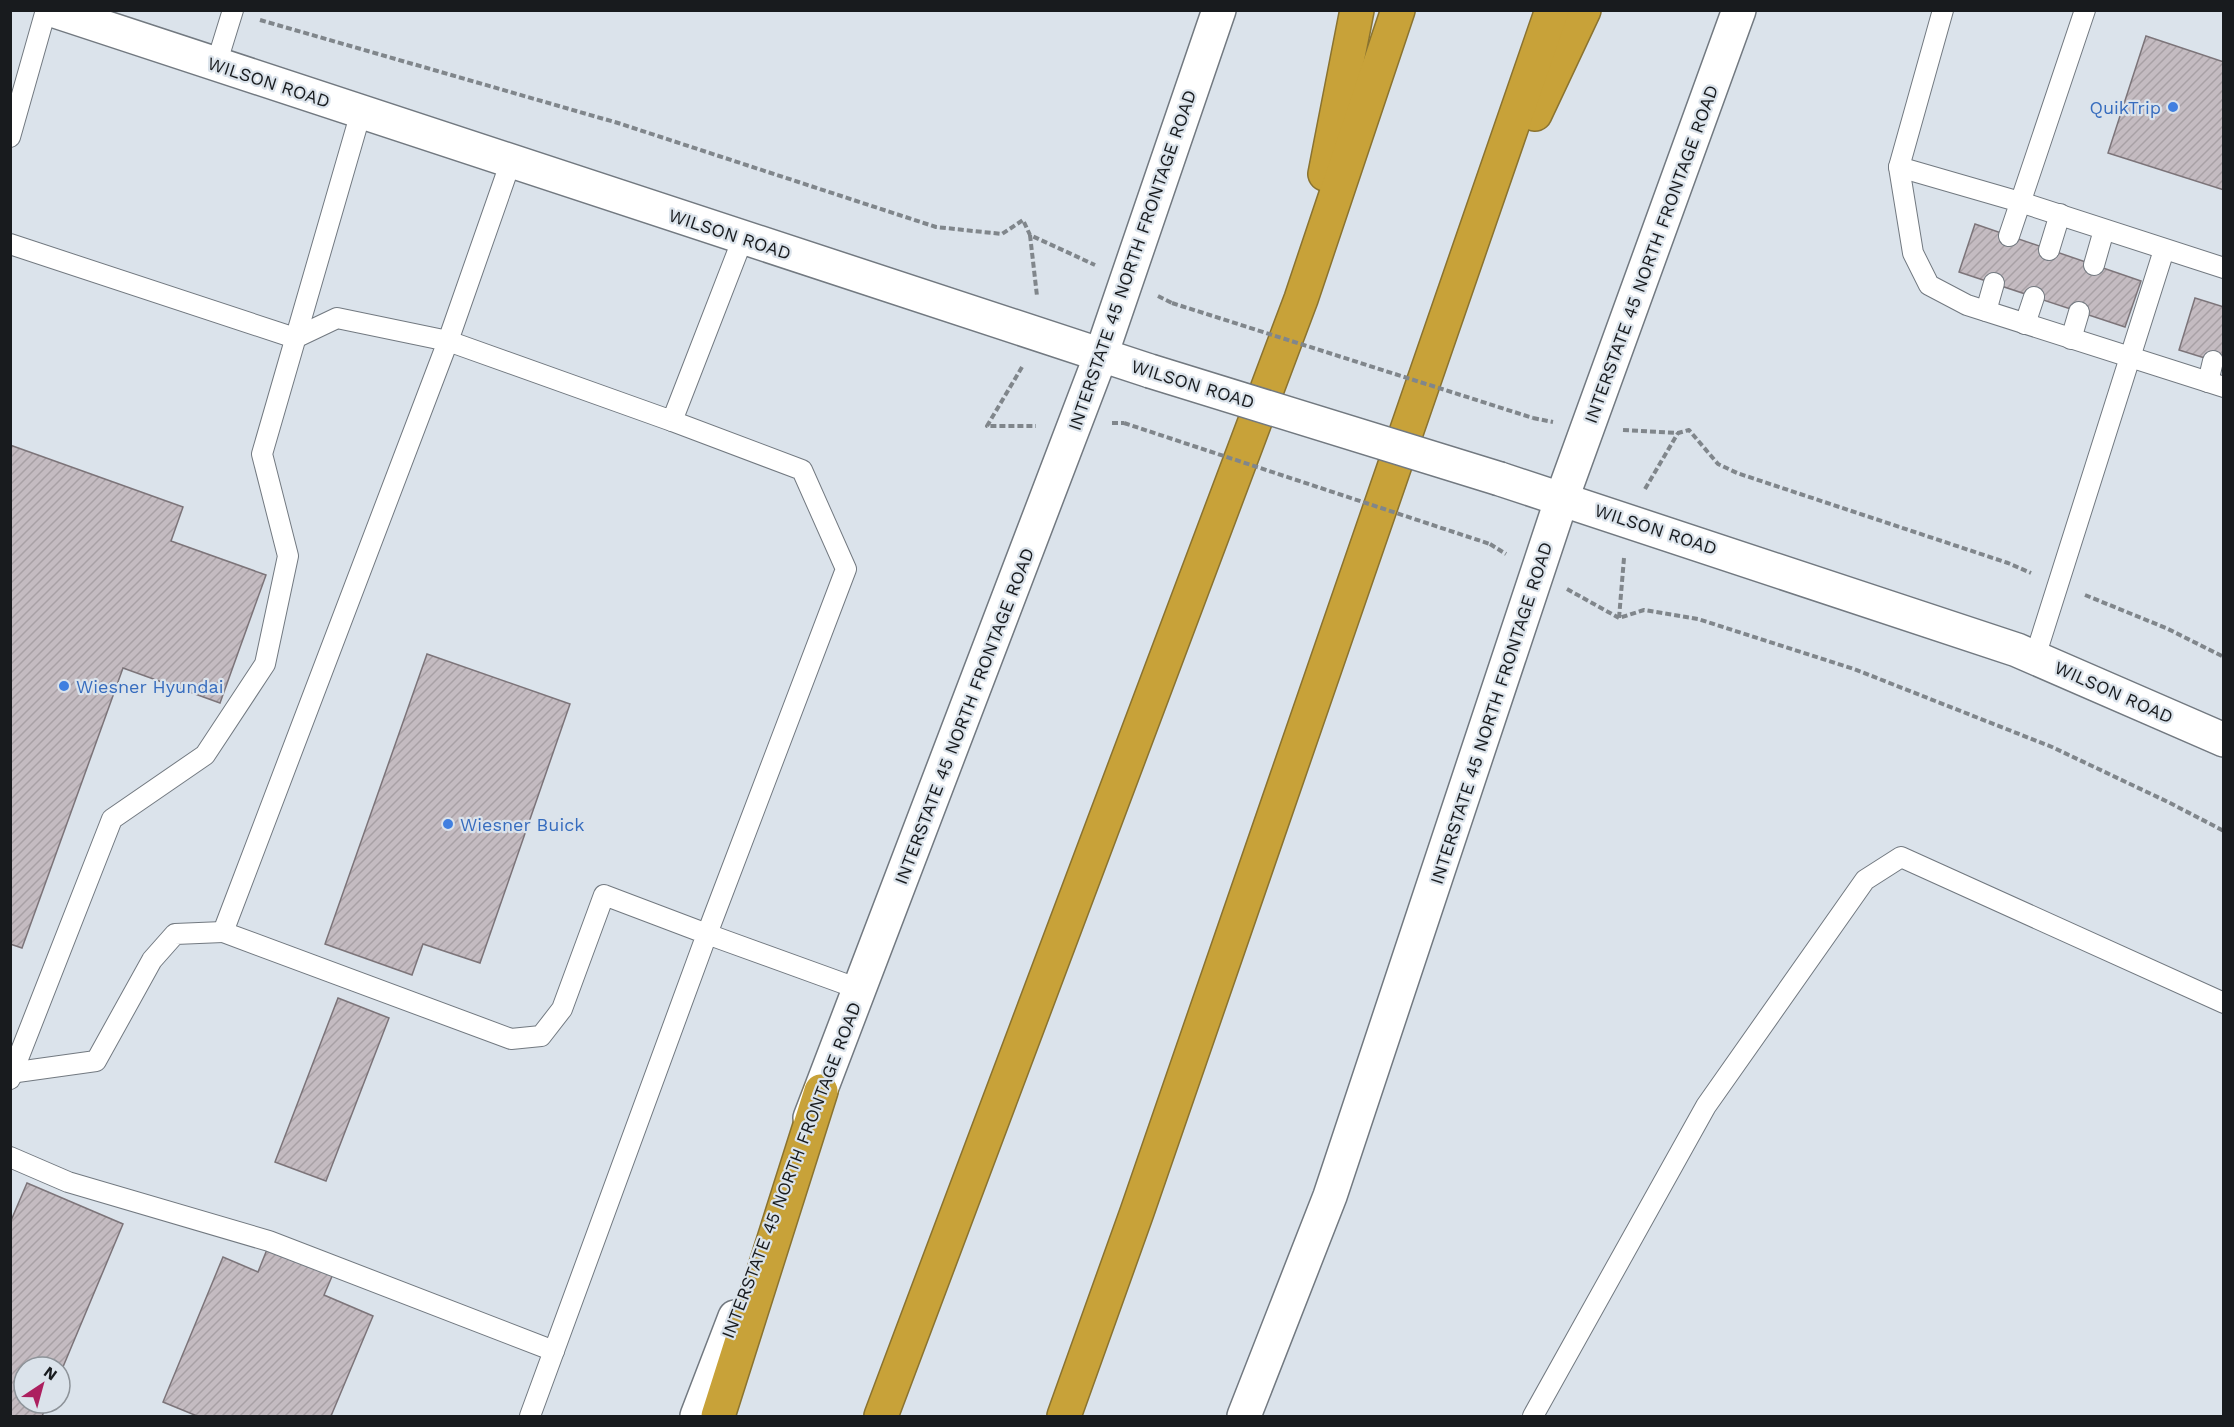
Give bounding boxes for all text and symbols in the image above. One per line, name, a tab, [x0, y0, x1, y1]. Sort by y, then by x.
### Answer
street label: WILSON ROAD	[205, 52, 333, 112]
street label: INTERSTATE 45 NORTH FRONTAGE ROAD	[1580, 82, 1722, 426]
street label: INTERSTATE 45 NORTH FRONTAGE ROAD	[1064, 87, 1200, 433]
place label: QuikTrip	[2089, 97, 2161, 118]
marker: QuikTrip	[2166, 100, 2180, 114]
street label: WILSON ROAD	[666, 204, 794, 264]
street label: WILSON ROAD	[1129, 355, 1257, 413]
street label: WILSON ROAD	[1592, 499, 1720, 559]
street label: INTERSTATE 45 NORTH FRONTAGE ROAD	[1426, 539, 1556, 887]
street label: INTERSTATE 45 NORTH FRONTAGE ROAD	[890, 545, 1038, 887]
street label: WILSON ROAD	[2051, 656, 2177, 728]
place label: Wiesner Hyundai	[76, 676, 224, 697]
marker: Wiesner Hyundai	[57, 679, 71, 693]
place label: Wiesner Buick	[460, 814, 585, 835]
marker: Wiesner Buick	[441, 817, 455, 831]
street label: INTERSTATE 45 NORTH FRONTAGE ROAD	[717, 999, 865, 1341]
north arrow	[12, 1355, 72, 1415]
text: N	[40, 1362, 61, 1384]

